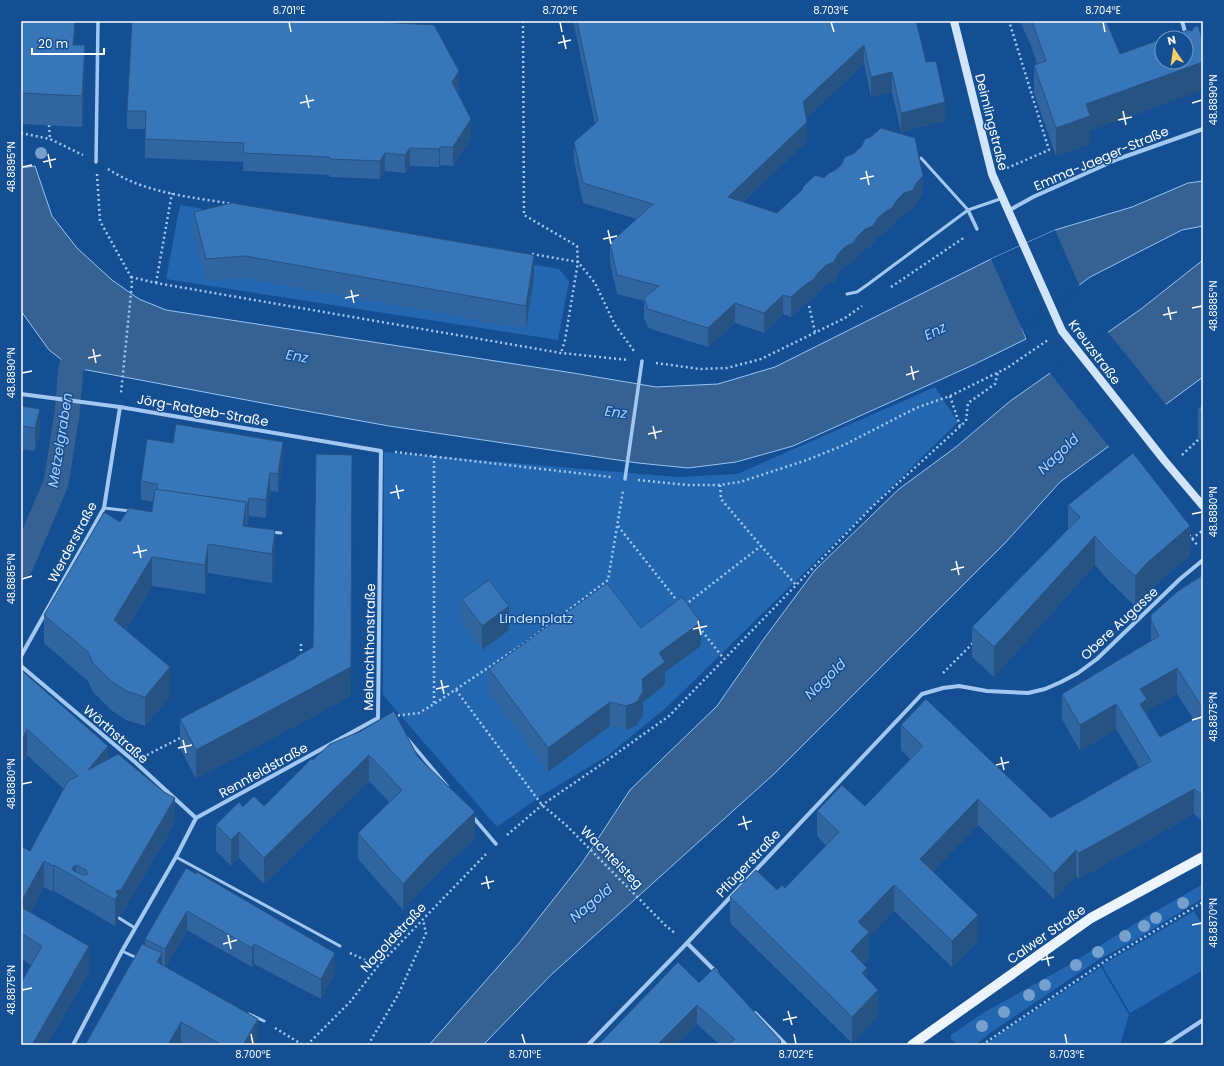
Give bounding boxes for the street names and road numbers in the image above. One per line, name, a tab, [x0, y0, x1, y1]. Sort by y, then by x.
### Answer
street label: Deimlingstraße	[970, 72, 1013, 173]
street label: Emma-Jaeger-Straße	[1031, 121, 1172, 196]
street label: Kreuzstraße	[1064, 316, 1125, 389]
street label: Jörg-Ratgeb-Straße	[136, 390, 270, 431]
street label: Werderstraße	[43, 498, 102, 586]
street label: Obere Augasse	[1076, 582, 1162, 664]
street label: Melanchthonstraße	[359, 583, 380, 711]
street label: Wörthstraße	[79, 701, 152, 768]
street label: Rennfeldstraße	[215, 738, 311, 803]
street label: Wachtelsteg	[576, 822, 647, 893]
street label: Pflügerstraße	[712, 825, 785, 902]
street label: Nagoldstraße	[356, 898, 431, 976]
street label: Calwer Straße	[1003, 900, 1089, 969]

